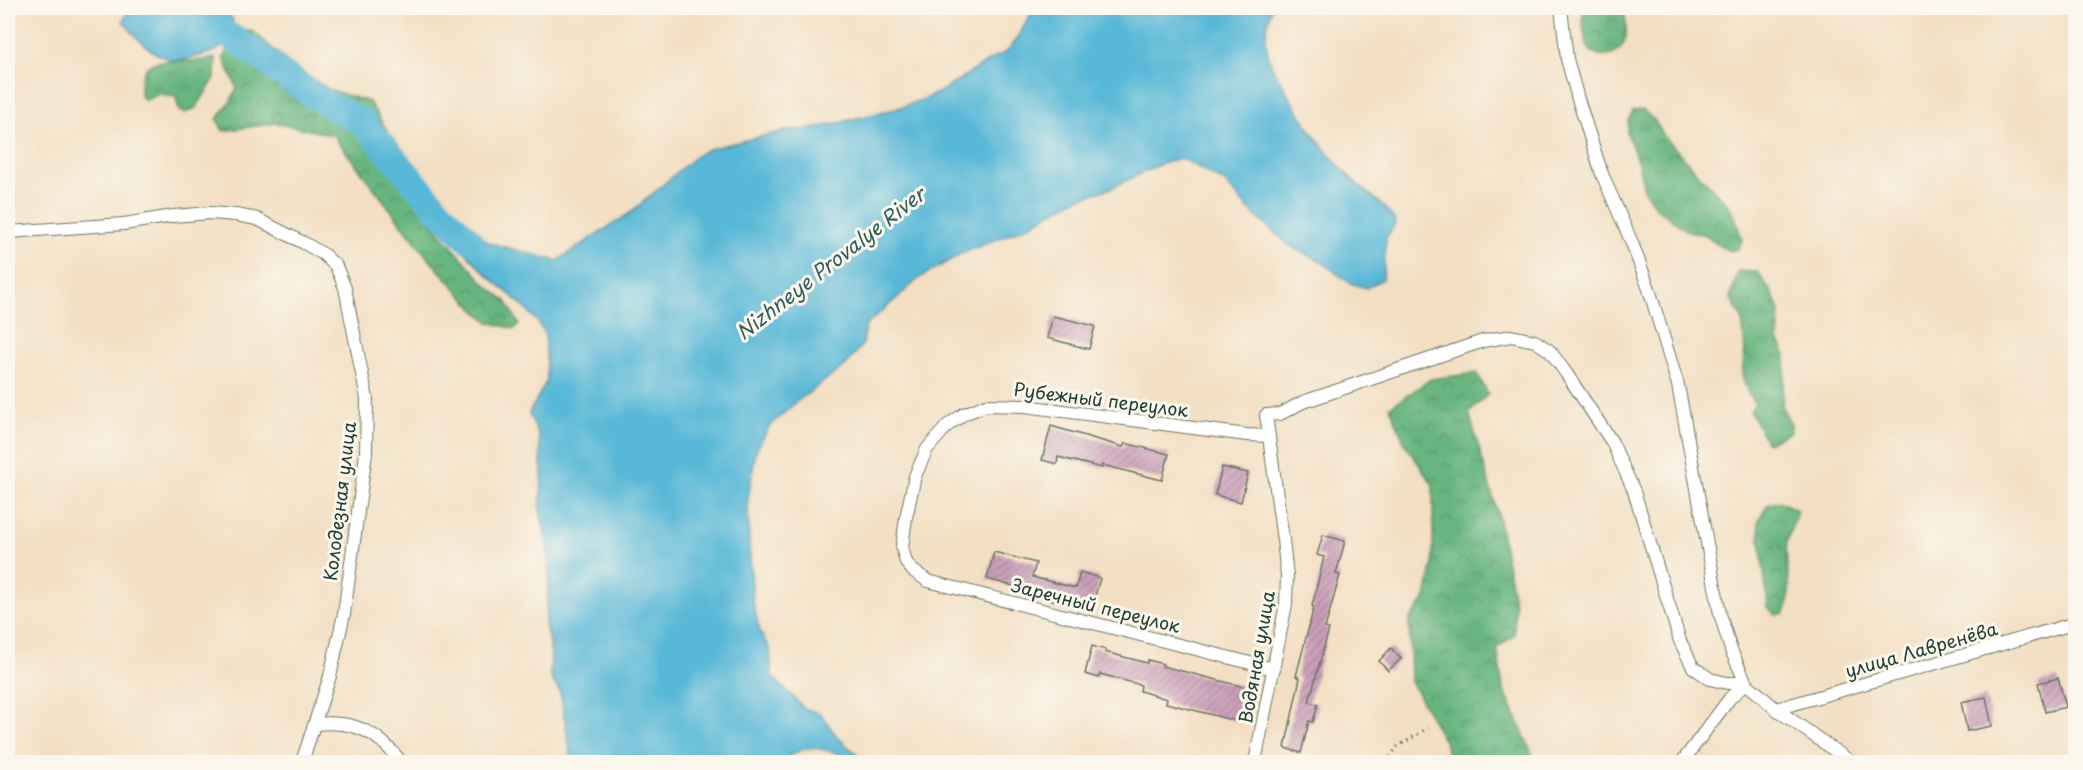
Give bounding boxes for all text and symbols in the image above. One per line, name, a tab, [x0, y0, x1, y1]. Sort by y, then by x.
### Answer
water label: Nizhneye Provalye River	[729, 178, 933, 346]
street label: Рубежный переулок	[1012, 375, 1190, 423]
street label: Колодезная улица	[316, 419, 362, 582]
street label: Заречный переулок	[1009, 571, 1184, 639]
street label: Водяная улица	[1231, 588, 1281, 726]
street label: улица Лавренёва	[1842, 614, 2001, 684]

